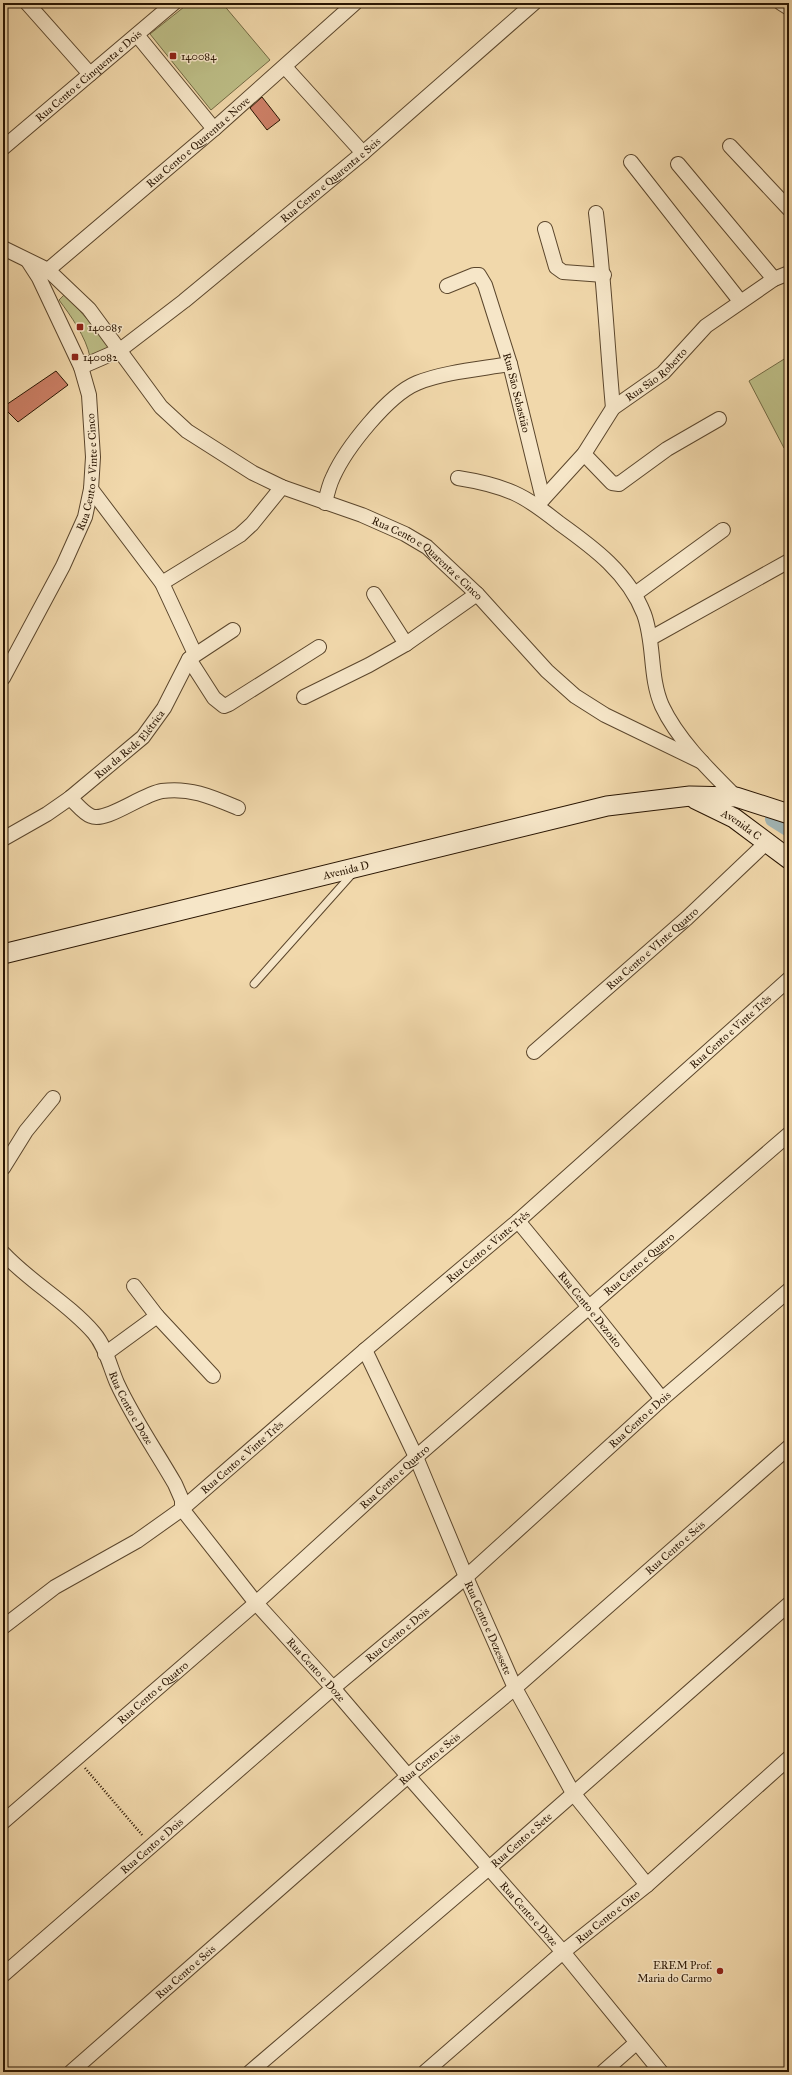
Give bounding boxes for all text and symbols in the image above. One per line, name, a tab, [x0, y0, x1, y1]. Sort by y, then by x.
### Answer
street label: Rua Cento e Cinquenta e Dois	[33, 27, 144, 124]
place label: 140084	[181, 50, 217, 63]
marker: 140084	[168, 51, 178, 61]
street label: Rua Cento e Quarenta e Nove	[144, 93, 253, 190]
street label: Rua Cento e Quarenta e Seis	[278, 134, 383, 225]
place label: 140085	[88, 321, 122, 334]
marker: 140085	[75, 322, 85, 332]
street label: Rua São Roberto	[623, 345, 690, 404]
place label: 140082	[83, 351, 118, 364]
street label: Rua São Sebastião	[500, 351, 533, 434]
marker: 140082	[70, 352, 80, 362]
street label: Rua Cento e Vinte e Cinco	[73, 412, 100, 533]
street label: Rua Cento e Quarenta e Cinco	[370, 514, 486, 603]
street label: Rua da Rede Elétrica	[92, 707, 167, 781]
street label: Avenida C	[718, 806, 764, 843]
street label: Avenida D	[321, 858, 370, 882]
street label: Rua Cento e VInte Quatro	[603, 904, 701, 992]
street label: Rua Cento e Vinte Três	[687, 992, 774, 1071]
street label: Rua Cento e Vinte Três	[444, 1207, 532, 1285]
street label: Rua Cento e Quatro	[601, 1230, 677, 1298]
street label: Rua Cento e Dezoito	[556, 1269, 625, 1350]
street label: Rua Cento e Doze	[106, 1369, 156, 1447]
street label: Rua Cento e Dois	[606, 1388, 673, 1451]
street label: Rua Cento e Vinte Três	[198, 1418, 286, 1496]
street label: Rua Cento e Quatro	[357, 1442, 432, 1512]
street label: Rua Cento e Seis	[642, 1518, 707, 1577]
street label: Rua Cento e Dezessete	[462, 1579, 515, 1677]
street label: Rua Cento e Dois	[363, 1604, 432, 1665]
street label: Rua Cento e Doze	[284, 1635, 348, 1705]
street label: Rua Cento e Quatro	[115, 1658, 191, 1727]
street label: Rua Cento e Seis	[396, 1730, 462, 1788]
street label: Rua Cento e Sete	[488, 1809, 555, 1870]
street label: Rua Cento e Dois	[118, 1815, 186, 1876]
street label: Rua Cento e Doze	[497, 1879, 561, 1949]
street label: Rua Cento e Oito	[573, 1887, 643, 1946]
street label: Rua Cento e Seis	[153, 1942, 218, 2001]
place label: EREM Prof. Maria do Carmo	[637, 1959, 712, 1985]
marker: EREM Prof. Maria do Carmo	[715, 1966, 725, 1976]

